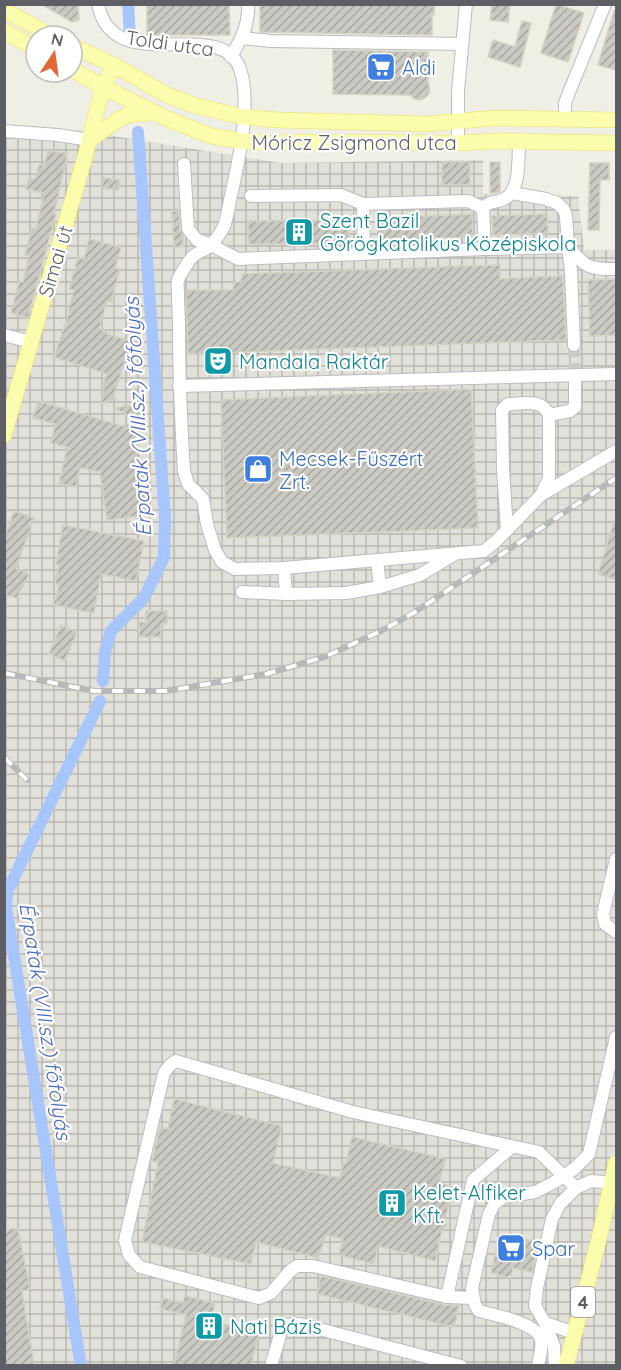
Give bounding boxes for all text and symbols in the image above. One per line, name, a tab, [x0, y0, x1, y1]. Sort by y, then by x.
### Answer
north arrow	[24, 24, 84, 84]
street label: Toldi utca	[124, 24, 216, 62]
text: N	[49, 28, 65, 50]
supermarket icon: Aldi	[365, 51, 397, 83]
place label: Aldi	[402, 55, 436, 80]
street label: Móricz Zsigmond utca	[251, 130, 457, 155]
place label: Szent Bazil Görögkatolikus Középiskola	[320, 208, 576, 256]
building icon: Szent Bazil Görögkatolikus Középiskola	[283, 216, 315, 248]
street label: Simai út	[32, 222, 78, 300]
water label: Érpatak (VIII.sz.) főfolyás	[118, 296, 156, 537]
theatre icon: Mandala Raktár	[202, 345, 234, 377]
place label: Mandala Raktár	[239, 349, 389, 374]
place label: Mecsek-Fűszért Zrt.	[279, 446, 424, 494]
shop icon: Mecsek-Fűszért Zrt.	[242, 453, 274, 485]
water label: Érpatak (VIII.sz.) főfolyás	[14, 901, 78, 1143]
place label: Kelet-Alfiker Kft.	[413, 1180, 526, 1228]
building icon: Kelet-Alfiker Kft.	[376, 1187, 408, 1219]
supermarket icon: Spar	[495, 1232, 527, 1264]
place label: Spar	[532, 1236, 575, 1261]
road number: 4	[571, 1287, 595, 1317]
building icon: Nati Bázis	[193, 1310, 225, 1342]
place label: Nati Bázis	[230, 1314, 322, 1339]

